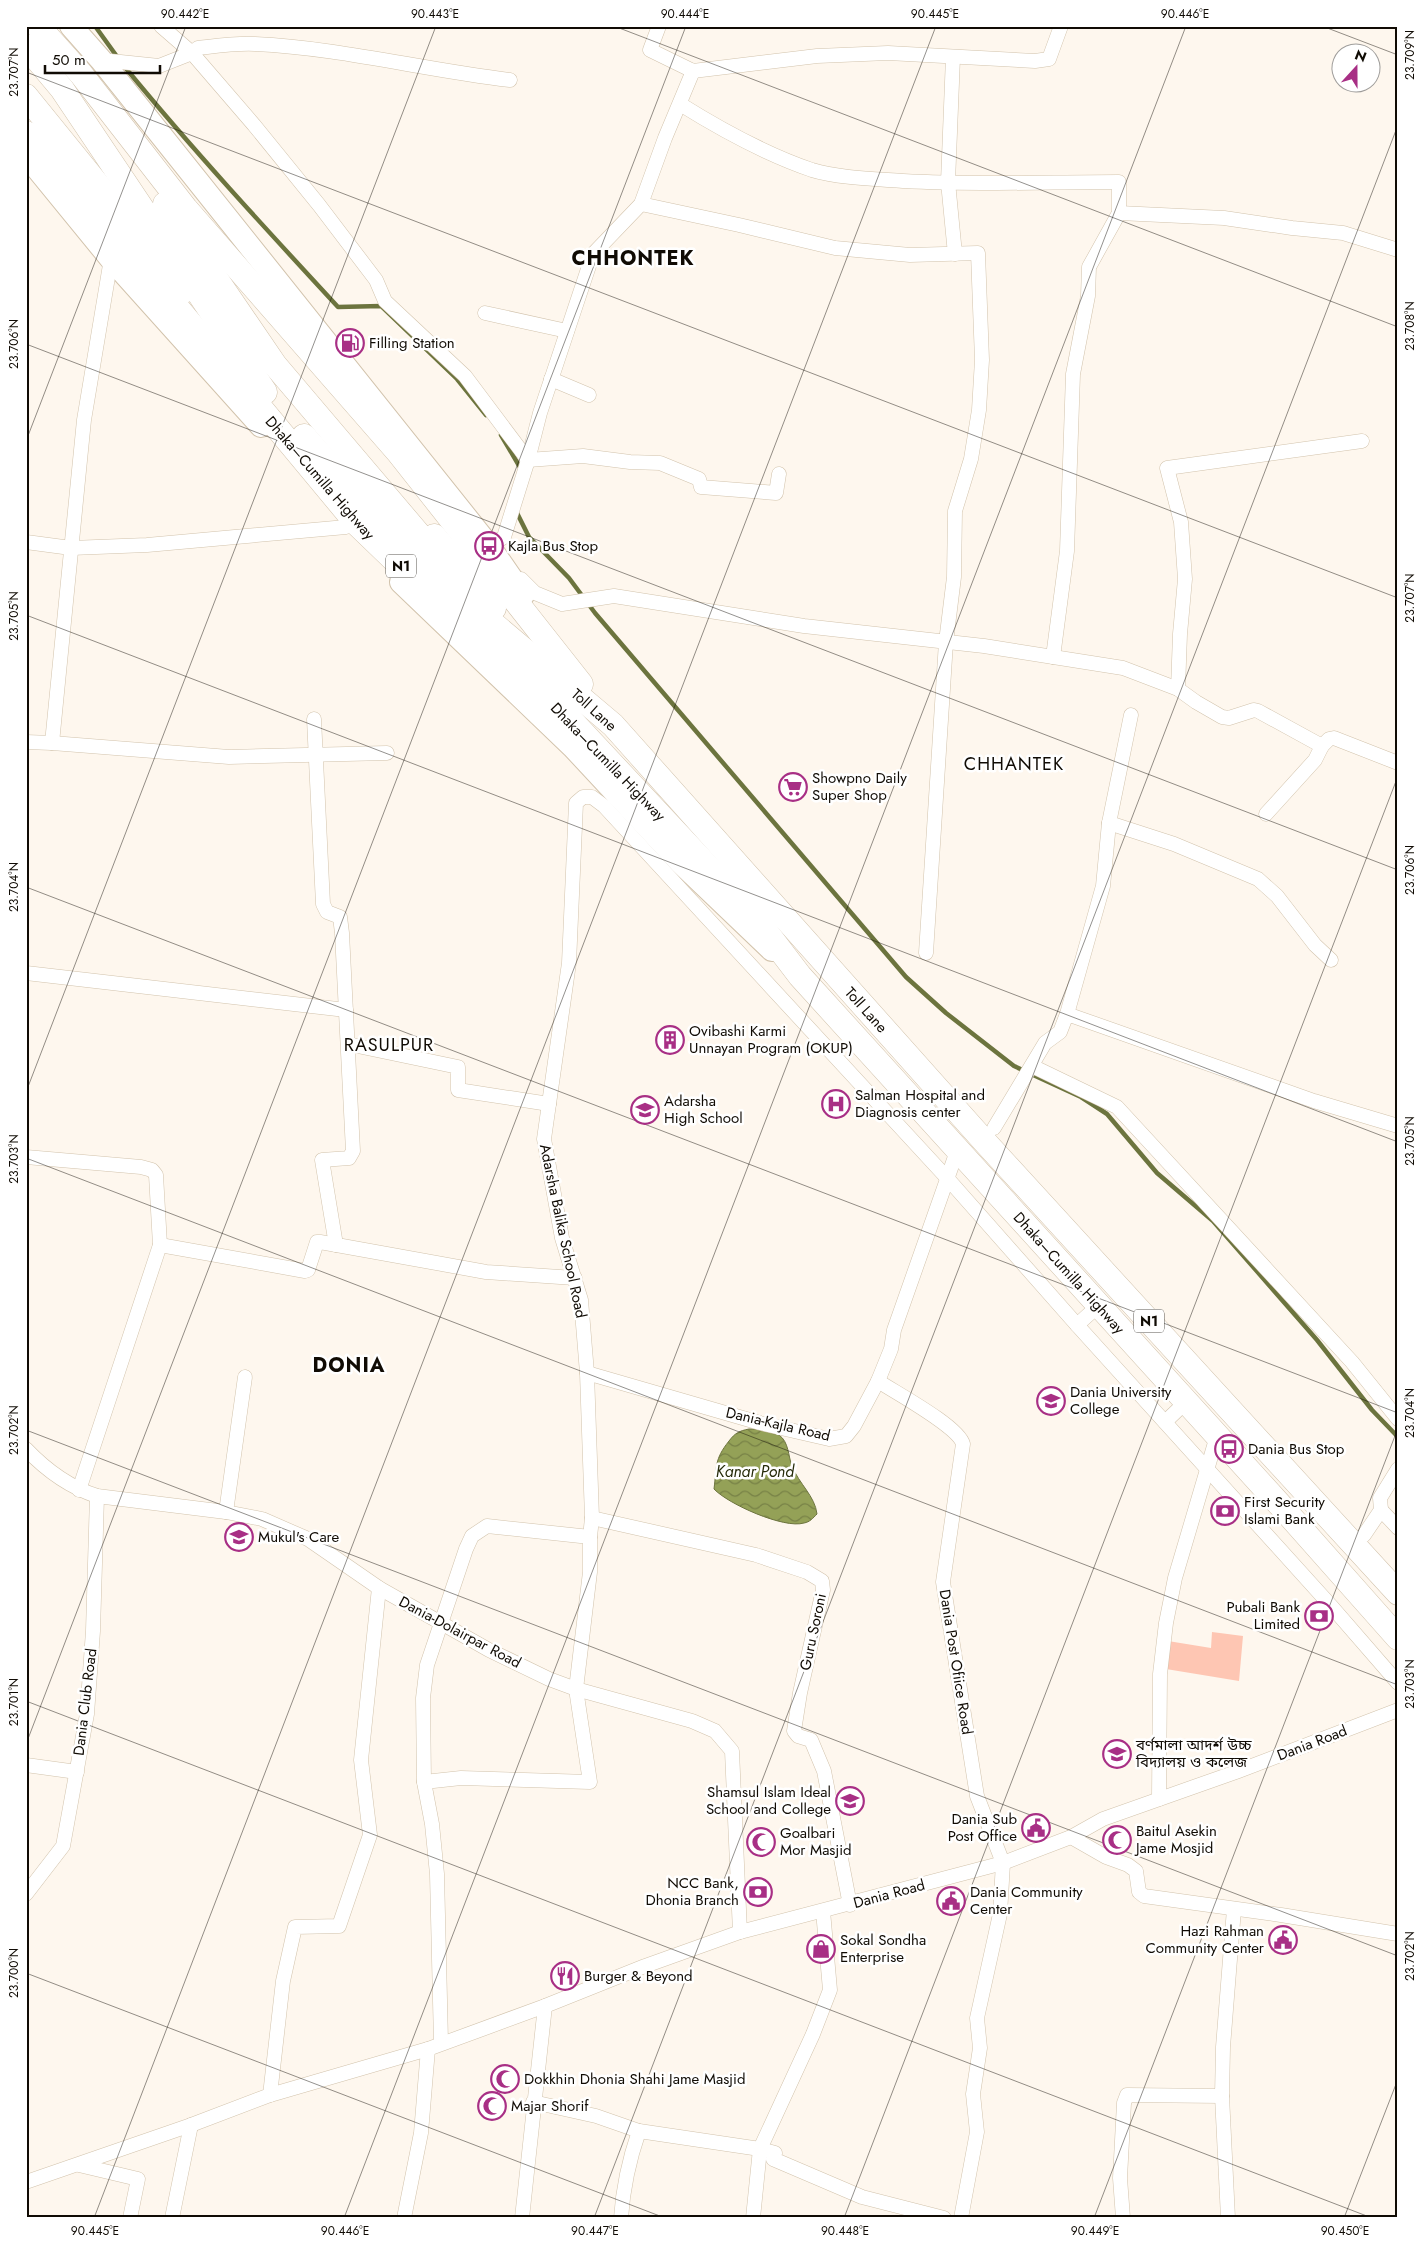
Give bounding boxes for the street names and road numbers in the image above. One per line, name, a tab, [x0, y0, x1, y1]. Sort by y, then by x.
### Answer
street label: Dhaka–Cumilla Highway	[260, 411, 380, 545]
road number: N1	[386, 554, 416, 578]
street label: Toll Lane	[566, 684, 622, 737]
street label: Dhaka–Cumilla Highway	[545, 698, 671, 827]
street label: Toll Lane	[840, 982, 893, 1038]
street label: Adarsha Balika School Road	[534, 1142, 592, 1320]
street label: Dhaka–Cumilla Highway	[1008, 1207, 1130, 1339]
road number: N1	[1134, 1310, 1164, 1332]
street label: Dania-Kajla Road	[724, 1401, 832, 1447]
street label: Dania Post Ofiice Road	[934, 1588, 978, 1736]
street label: Dania-Dolairpar Road	[395, 1590, 525, 1674]
street label: Guru Soroni	[794, 1591, 832, 1673]
street label: Dania Club Road	[68, 1647, 102, 1757]
street label: Dania Road	[1274, 1720, 1350, 1766]
street label: Dania Road	[851, 1874, 927, 1914]

